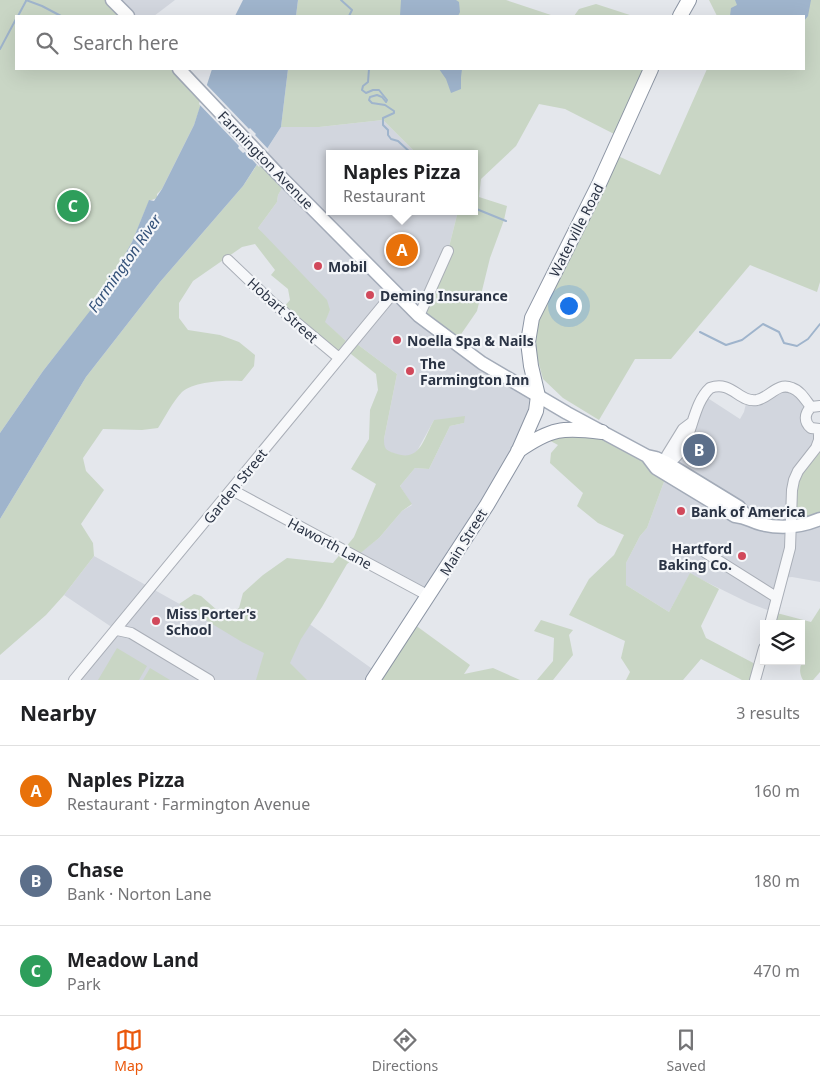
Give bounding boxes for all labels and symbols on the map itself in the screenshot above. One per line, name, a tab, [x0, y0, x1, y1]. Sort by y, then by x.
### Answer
street label: Farmington Avenue	[214, 107, 318, 213]
street label: Waterville Road	[544, 180, 608, 280]
pin: C	[57, 187, 89, 225]
water label: Farmington River	[83, 209, 166, 316]
pin: A	[386, 231, 418, 269]
place label: Mobil	[328, 257, 367, 276]
marker: Mobil	[312, 260, 324, 272]
street label: Hobart Street	[244, 273, 322, 347]
place label: Deming Insurance	[380, 286, 508, 305]
marker: Deming Insurance	[364, 289, 376, 301]
your location	[556, 293, 582, 319]
place label: Noella Spa & Nails	[407, 331, 534, 350]
marker: Noella Spa & Nails	[391, 334, 403, 346]
place label: The Farmington Inn	[420, 354, 529, 389]
marker: The Farmington Inn	[404, 365, 416, 377]
pin: B	[683, 431, 715, 469]
street label: Garden Street	[199, 444, 271, 528]
place label: Bank of America	[691, 502, 806, 521]
street label: Main Street	[435, 505, 491, 579]
marker: Bank of America	[675, 505, 687, 517]
street label: Haworth Lane	[285, 513, 375, 573]
place label: Hartford Baking Co.	[658, 539, 732, 574]
marker: Hartford Baking Co.	[736, 550, 748, 562]
place label: Miss Porter's School	[166, 604, 256, 639]
marker: Miss Porter's School	[150, 615, 162, 627]

